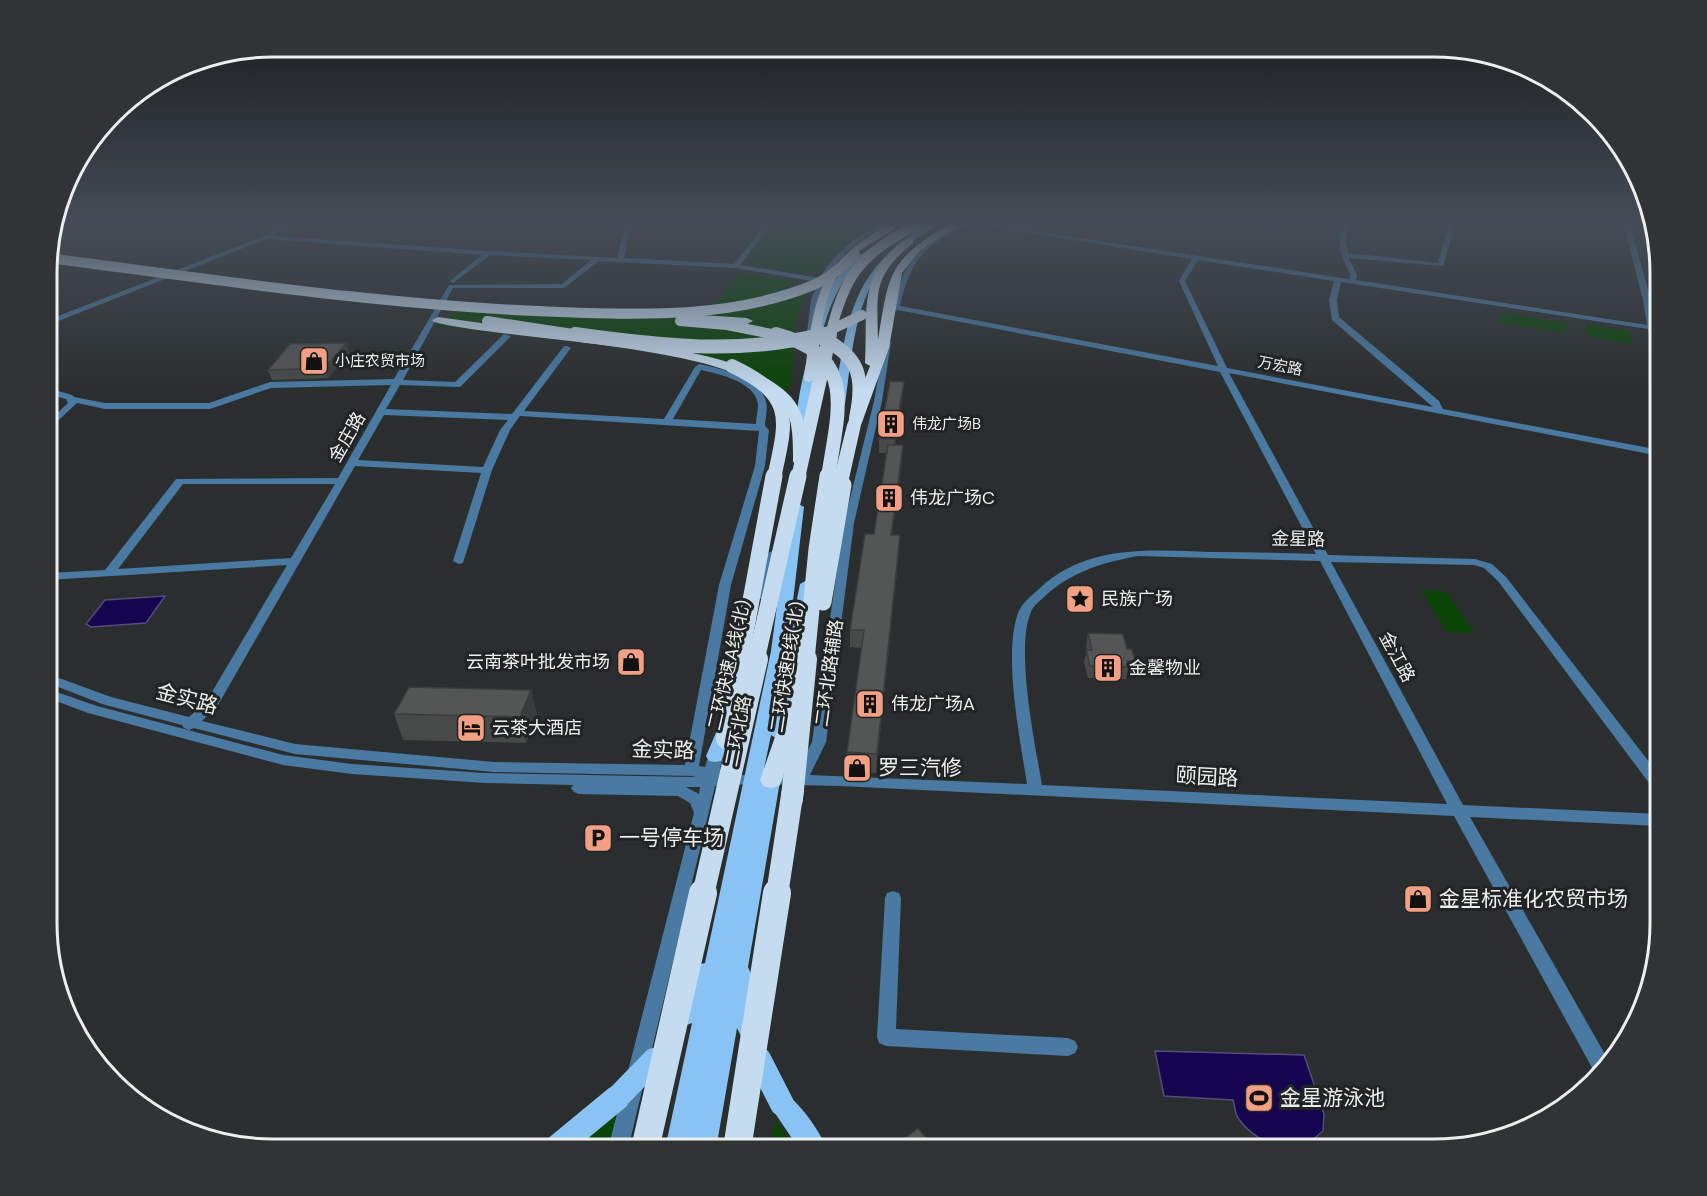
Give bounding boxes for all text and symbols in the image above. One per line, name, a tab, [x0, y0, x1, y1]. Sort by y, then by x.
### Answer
shop icon: 小庄农贸市场	[298, 345, 330, 377]
place label: 小庄农贸市场	[335, 351, 425, 371]
street label: 万宏路	[1256, 352, 1304, 380]
street label: 金庄路	[323, 408, 371, 466]
building icon: 伟龙广场B	[875, 408, 907, 440]
place label: 伟龙广场B	[912, 414, 981, 434]
building icon: 伟龙广场C	[873, 482, 905, 514]
place label: 伟龙广场C	[910, 486, 995, 510]
street label: 金星路	[1271, 527, 1325, 551]
place icon: 民族广场	[1064, 583, 1096, 615]
place label: 民族广场	[1101, 587, 1173, 611]
street label: 二环快速A线(北)	[702, 597, 756, 733]
street label: 二环快速B线(北)	[765, 600, 809, 734]
street label: 二环北路辅路	[810, 618, 848, 728]
street label: 金江路	[1374, 628, 1420, 686]
shop icon: 云南茶叶批发市场	[615, 646, 647, 678]
place label: 云南茶叶批发市场	[466, 650, 610, 674]
building icon: 金馨物业	[1092, 652, 1124, 684]
place label: 金馨物业	[1129, 656, 1201, 680]
street label: 金实路	[153, 677, 221, 721]
building icon: 伟龙广场A	[854, 688, 886, 720]
place label: 伟龙广场A	[891, 692, 975, 716]
street label: 二环北路	[719, 693, 757, 769]
hotel icon: 云茶大酒店	[455, 712, 487, 744]
place label: 云茶大酒店	[492, 716, 582, 740]
street label: 金实路	[631, 735, 695, 765]
shop icon: 罗三汽修	[841, 752, 873, 784]
place label: 罗三汽修	[878, 754, 962, 782]
street label: 颐园路	[1175, 761, 1239, 793]
parking icon: 一号停车场	[582, 822, 614, 854]
place label: 一号停车场	[619, 824, 724, 852]
shop icon: 金星标准化农贸市场	[1402, 883, 1434, 915]
place label: 金星标准化农贸市场	[1439, 885, 1628, 913]
sports icon: 金星游泳池	[1243, 1082, 1275, 1114]
place label: 金星游泳池	[1280, 1084, 1385, 1112]

